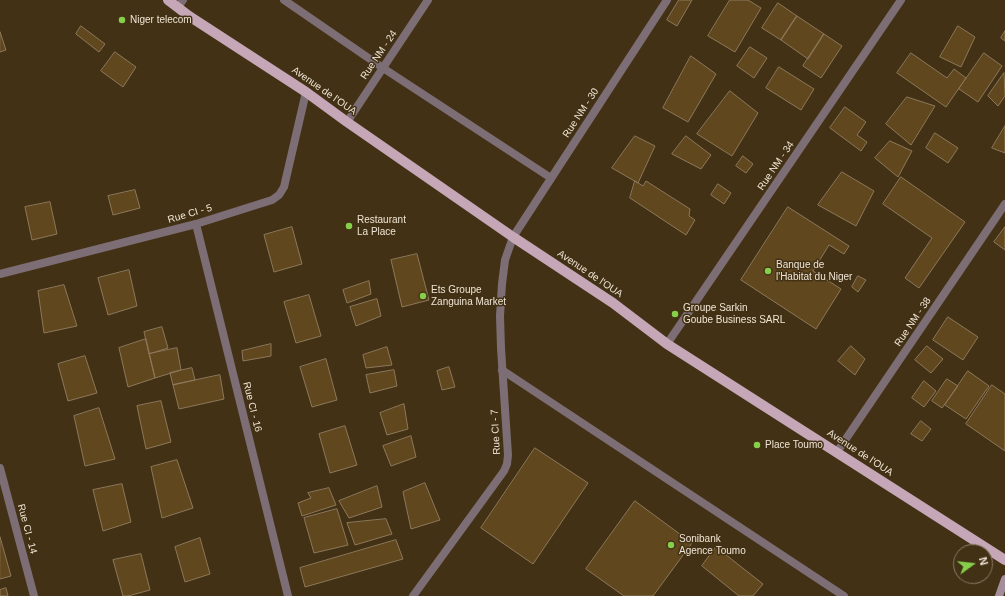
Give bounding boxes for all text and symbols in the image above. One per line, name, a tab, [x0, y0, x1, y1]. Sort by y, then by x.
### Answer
place label: Niger telecom	[130, 14, 192, 26]
marker: Niger telecom	[117, 15, 127, 25]
street label: Rue NM - 24	[358, 28, 400, 82]
street label: Avenue de l'OUA	[289, 64, 359, 118]
street label: Rue NM - 30	[561, 86, 601, 140]
street label: Rue NM - 34	[755, 139, 797, 193]
street label: Rue CI - 5	[166, 202, 214, 226]
place label: Restaurant La Place	[357, 214, 406, 238]
marker: Restaurant La Place	[344, 221, 354, 231]
street label: Avenue de l'OUA	[555, 248, 625, 300]
place label: Banque de l'Habitat du Niger	[776, 259, 852, 282]
marker: Banque de l'Habitat du Niger	[763, 266, 773, 276]
place label: Ets Groupe Zanguina Market	[431, 284, 506, 308]
marker: Ets Groupe Zanguina Market	[418, 291, 428, 301]
street label: Rue NM - 38	[892, 295, 934, 349]
place label: Groupe Sarkin Goube Business SARL	[683, 302, 785, 326]
marker: Groupe Sarkin Goube Business SARL	[670, 309, 680, 319]
street label: Rue CI - 16	[240, 381, 264, 433]
street label: Rue CI - 7	[489, 409, 503, 455]
street label: Avenue de l'OUA	[825, 427, 895, 479]
place label: Place Toumo	[765, 439, 823, 451]
marker: Place Toumo	[752, 440, 762, 450]
street label: Rue CI - 14	[15, 503, 39, 555]
place label: Sonibank Agence Toumo	[679, 533, 746, 556]
marker: Sonibank Agence Toumo	[666, 540, 676, 550]
north arrow	[953, 544, 993, 584]
text: N	[977, 556, 990, 567]

